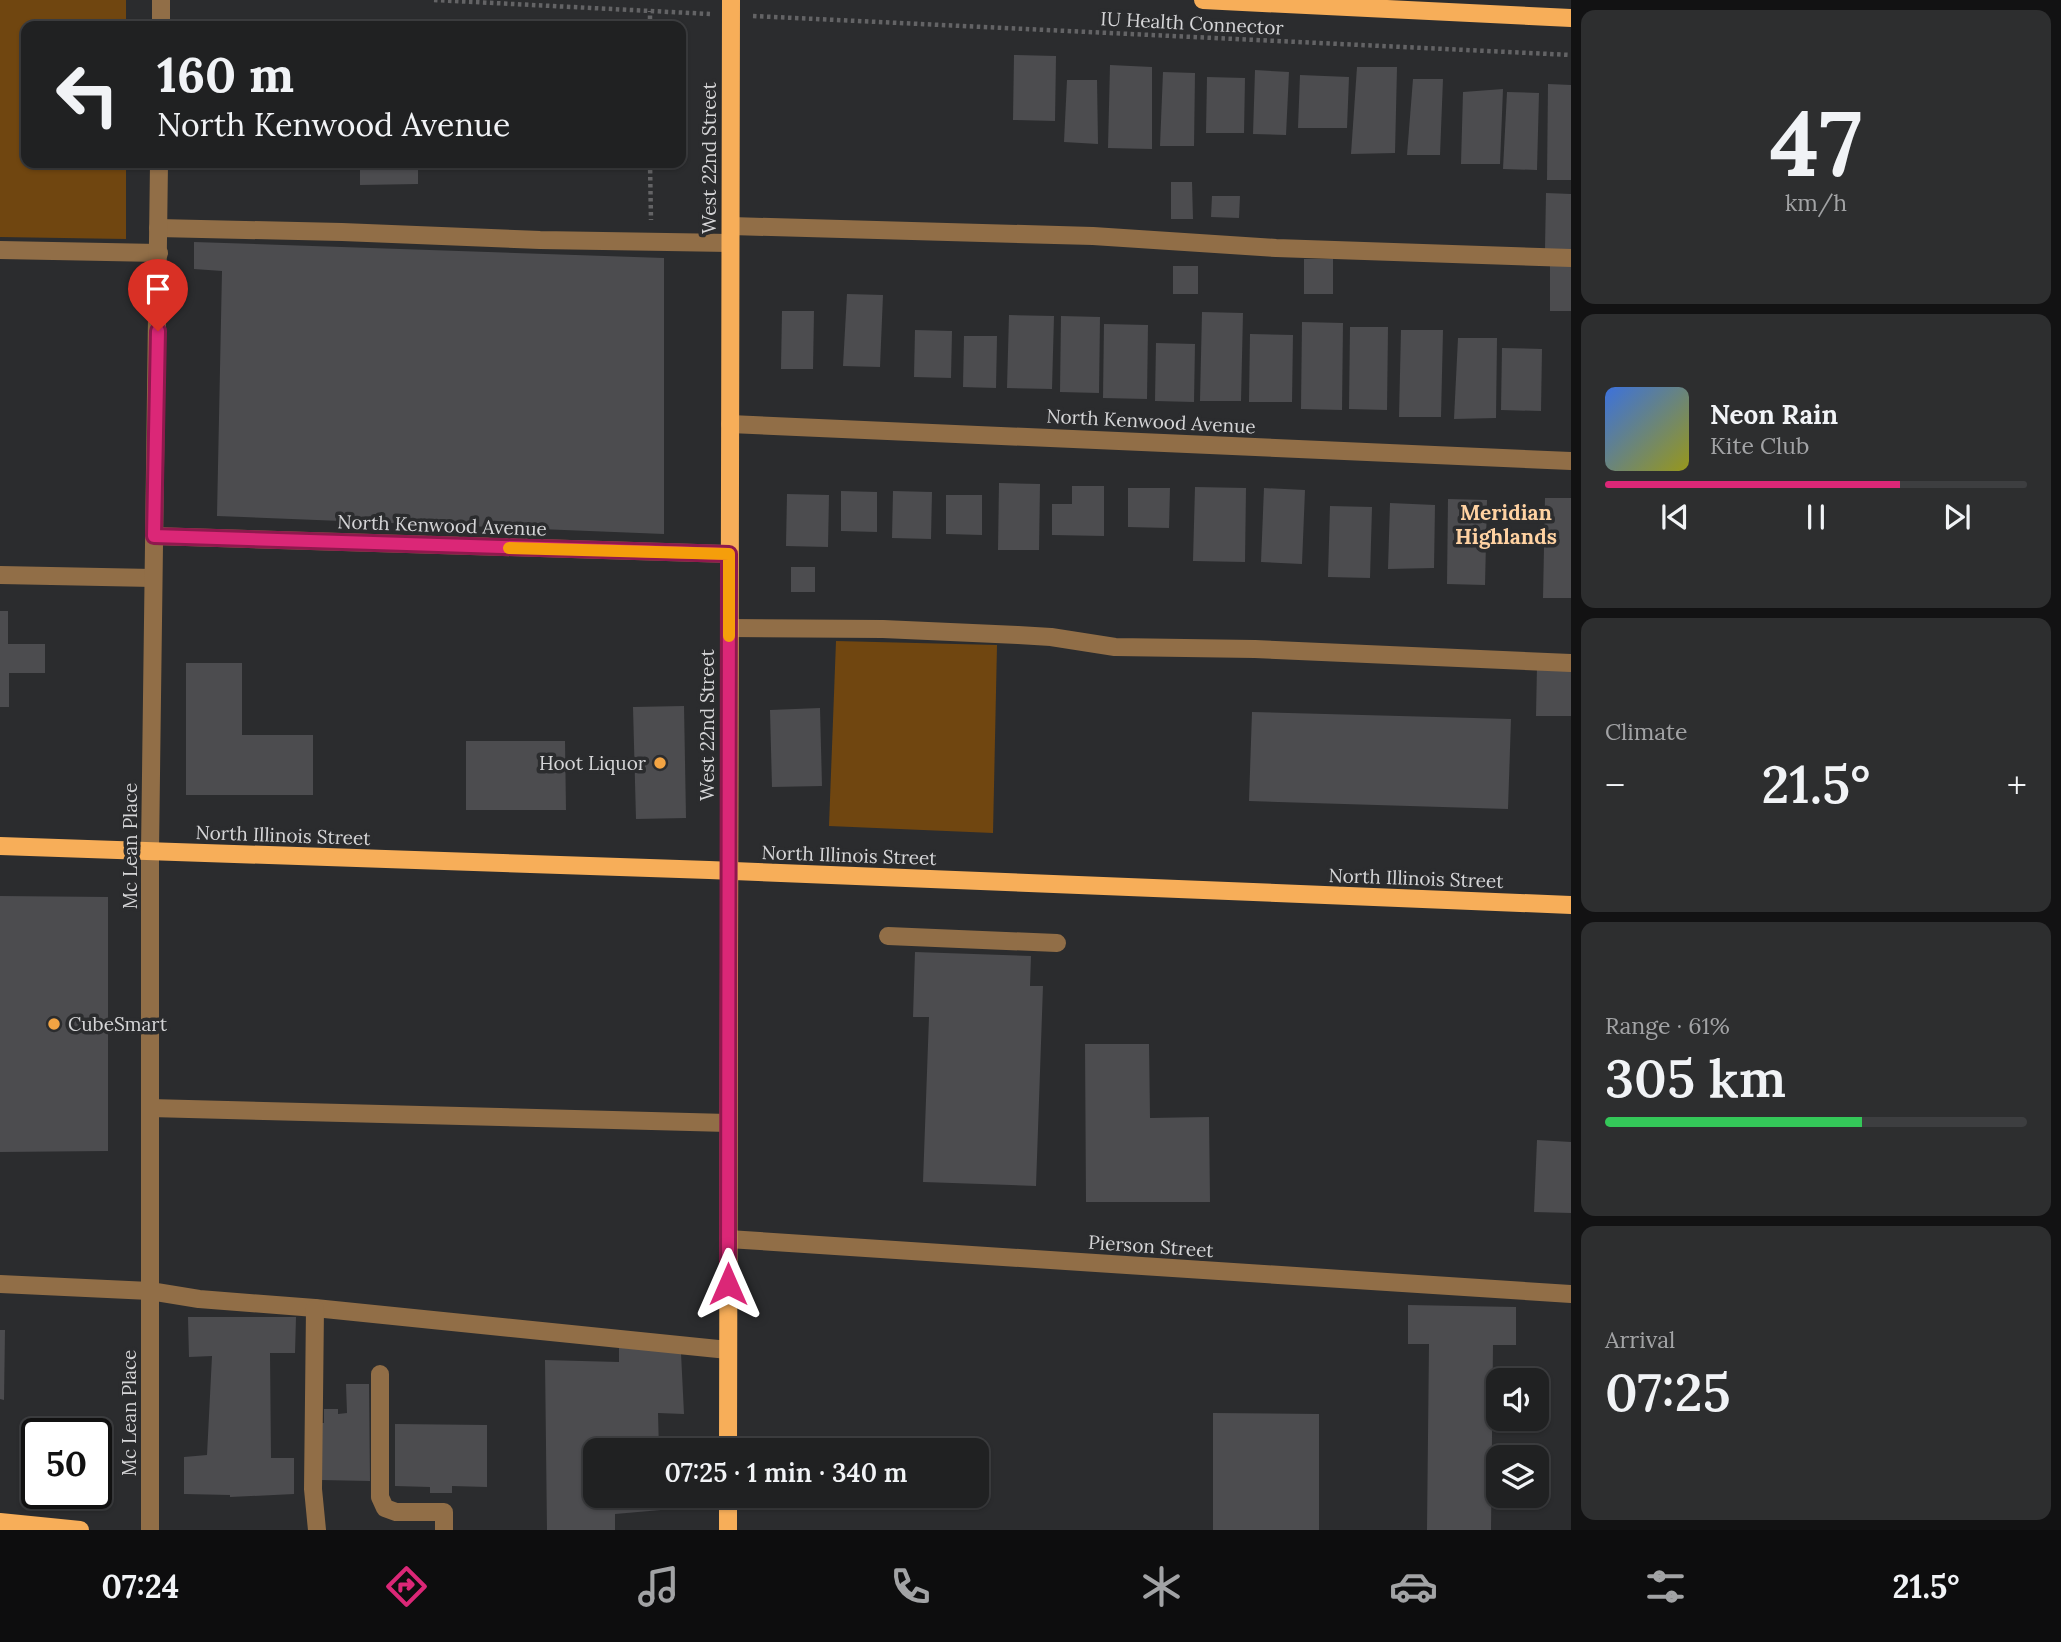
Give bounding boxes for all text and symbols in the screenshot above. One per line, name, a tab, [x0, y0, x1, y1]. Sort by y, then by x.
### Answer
street label: IU Health Connector	[1100, 6, 1285, 40]
text: 160 m	[157, 43, 294, 105]
icon: left	[42, 49, 133, 140]
street label: West 22nd Street	[697, 81, 721, 234]
text: 47	[1770, 84, 1862, 201]
text: North Kenwood Avenue	[157, 104, 510, 145]
text: km/h	[1785, 188, 1847, 217]
pin	[128, 259, 188, 331]
icon: arrive	[139, 270, 177, 308]
text: Neon Rain	[1710, 398, 1838, 431]
street label: North Kenwood Avenue	[1046, 404, 1256, 438]
text: Kite Club	[1710, 431, 1809, 460]
icon: previous	[1656, 498, 1694, 536]
icon: pause	[1797, 498, 1835, 536]
icon: next	[1938, 498, 1976, 536]
district label: Meridian Highlands	[1455, 499, 1557, 550]
street label: North Kenwood Avenue	[337, 509, 547, 541]
street label: West 22nd Street	[695, 648, 719, 801]
text: Climate	[1605, 717, 1687, 746]
place label: Hoot Liquor	[539, 751, 647, 775]
text: 21.5°	[1762, 751, 1870, 817]
marker: Hoot Liquor	[652, 755, 668, 771]
text: −	[1605, 761, 1625, 809]
text: +	[2007, 761, 2027, 809]
street label: Mc Lean Place	[118, 783, 142, 909]
street label: North Illinois Street	[195, 820, 372, 850]
street label: North Illinois Street	[761, 840, 938, 870]
street label: North Illinois Street	[1328, 863, 1505, 893]
text: Range · 61%	[1605, 1011, 1730, 1040]
place label: CubeSmart	[68, 1012, 168, 1036]
marker: CubeSmart	[46, 1016, 62, 1032]
text: 305 km	[1605, 1045, 1786, 1111]
street label: Pierson Street	[1087, 1230, 1215, 1262]
position arrow	[691, 1247, 765, 1321]
text: Arrival	[1605, 1325, 1675, 1354]
street label: Mc Lean Place	[117, 1350, 141, 1476]
text: 07:25	[1605, 1359, 1731, 1425]
map controls	[1486, 1368, 1549, 1508]
button: sound	[1486, 1368, 1549, 1431]
speed limit sign: 50	[21, 1418, 112, 1509]
button: layers	[1486, 1445, 1549, 1508]
text: 07:25 · 1 min · 340 m	[664, 1456, 908, 1489]
icon: directions	[382, 1562, 431, 1611]
icon: music	[634, 1562, 683, 1611]
icon: phone	[886, 1562, 935, 1611]
icon: climate	[1137, 1562, 1186, 1611]
icon: car	[1389, 1562, 1438, 1611]
icon: filters	[1641, 1562, 1690, 1611]
text: 07:24	[101, 1566, 179, 1607]
text: 21.5°	[1893, 1566, 1960, 1607]

